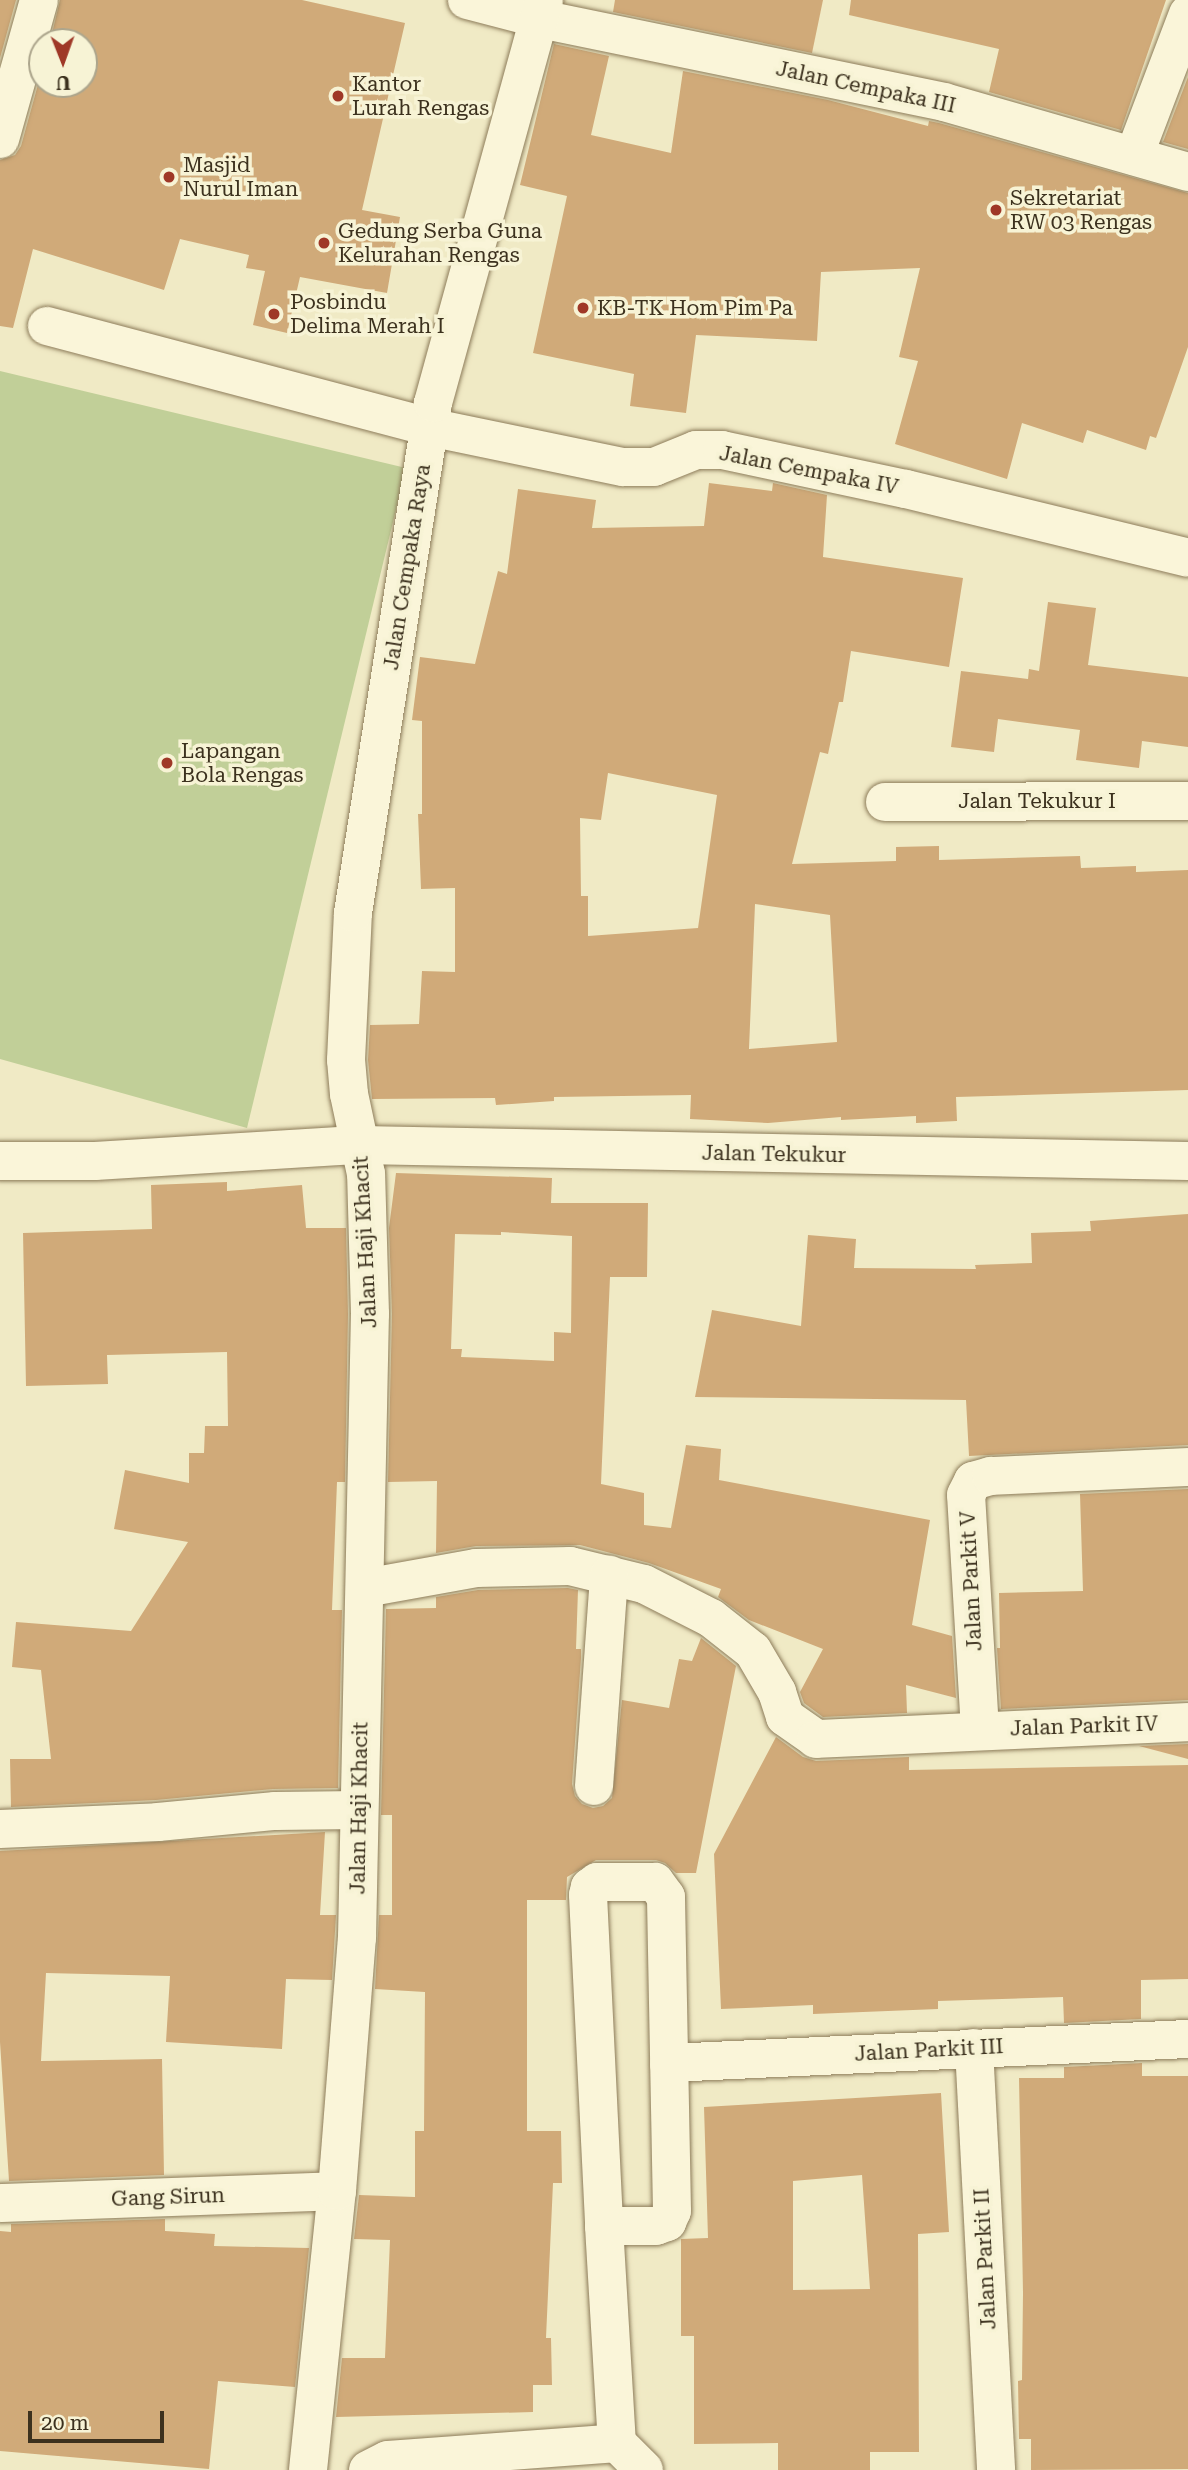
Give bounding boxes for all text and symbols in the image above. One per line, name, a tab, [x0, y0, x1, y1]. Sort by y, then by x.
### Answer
north arrow	[28, 28, 98, 98]
street label: Jalan Cempaka III	[774, 56, 958, 118]
text: U	[56, 71, 71, 94]
place label: Kantor Lurah Rengas	[352, 71, 489, 121]
marker: Kantor Lurah Rengas	[330, 88, 346, 104]
place label: Masjid Nurul Iman	[183, 152, 298, 202]
marker: Masjid Nurul Iman	[161, 169, 177, 185]
place label: Sekretariat RW 03 Rengas	[1010, 185, 1152, 235]
marker: Sekretariat RW 03 Rengas	[988, 202, 1004, 218]
place label: Gedung Serba Guna Kelurahan Rengas	[338, 218, 542, 268]
marker: Gedung Serba Guna Kelurahan Rengas	[316, 235, 332, 251]
place label: Posbindu Delima Merah I	[290, 289, 445, 339]
place label: KB-TK Hom Pim Pa	[597, 295, 793, 321]
marker: KB-TK Hom Pim Pa	[575, 300, 591, 316]
marker: Posbindu Delima Merah I	[264, 304, 284, 324]
street label: Jalan Cempaka IV	[717, 440, 901, 500]
street label: Jalan Cempaka Raya	[378, 462, 436, 672]
place label: Lapangan Bola Rengas	[181, 738, 304, 788]
marker: Lapangan Bola Rengas	[159, 755, 175, 771]
street label: Jalan Tekukur I	[958, 788, 1116, 814]
street label: Jalan Tekukur	[702, 1140, 846, 1168]
street label: Jalan Haji Khacit	[348, 1155, 382, 1329]
street label: Jalan Parkit V	[955, 1510, 987, 1652]
street label: Jalan Parkit IV	[1010, 1711, 1158, 1741]
street label: Jalan Haji Khacit	[345, 1721, 373, 1895]
street label: Jalan Parkit III	[854, 2034, 1004, 2066]
street label: Gang Sirun	[111, 2182, 225, 2212]
street label: Jalan Parkit II	[969, 2188, 1001, 2330]
scale bar	[32, 2396, 168, 2440]
text: 20 m	[41, 2411, 89, 2435]

